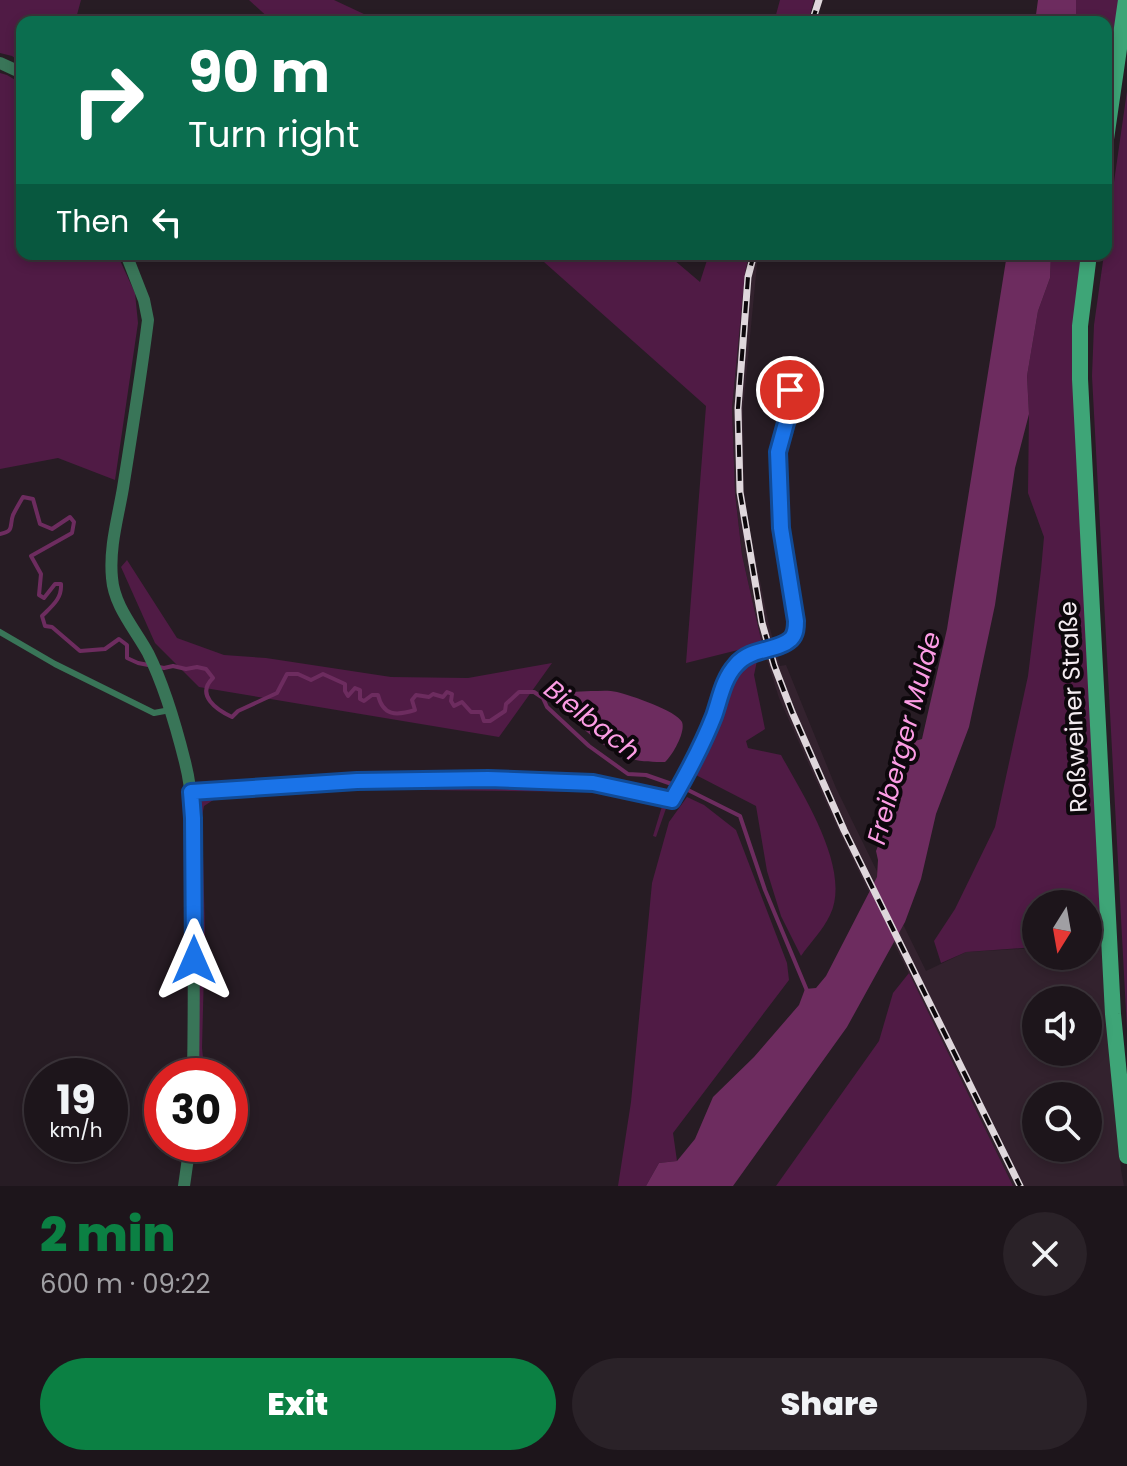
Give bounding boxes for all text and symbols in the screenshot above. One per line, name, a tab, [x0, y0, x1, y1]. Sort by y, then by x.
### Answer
text: 90 m	[188, 33, 330, 112]
icon: right	[56, 48, 160, 152]
text: Turn right	[188, 109, 359, 160]
text: Then	[56, 200, 129, 243]
icon: left	[145, 200, 189, 244]
pin	[756, 356, 824, 424]
icon: arrive	[768, 368, 812, 412]
street label: Roßweiner Straße	[1051, 600, 1095, 814]
water label: Freiberger Mulde	[858, 628, 950, 848]
water label: Bielbach	[537, 671, 647, 769]
north arrow	[1022, 890, 1102, 970]
map controls	[1022, 890, 1102, 1162]
position arrow	[152, 918, 236, 1002]
button: sound	[1022, 986, 1102, 1066]
speed limit sign: 30	[144, 1058, 248, 1162]
text: 19	[56, 1072, 96, 1128]
button: search	[1022, 1082, 1102, 1162]
text: km/h	[49, 1116, 103, 1144]
text: 2 min	[40, 1201, 175, 1268]
button: close	[1003, 1212, 1087, 1296]
text: 600 m · 09:22	[40, 1266, 210, 1302]
button: Exit	[40, 1358, 556, 1450]
button: Share	[572, 1358, 1087, 1450]

